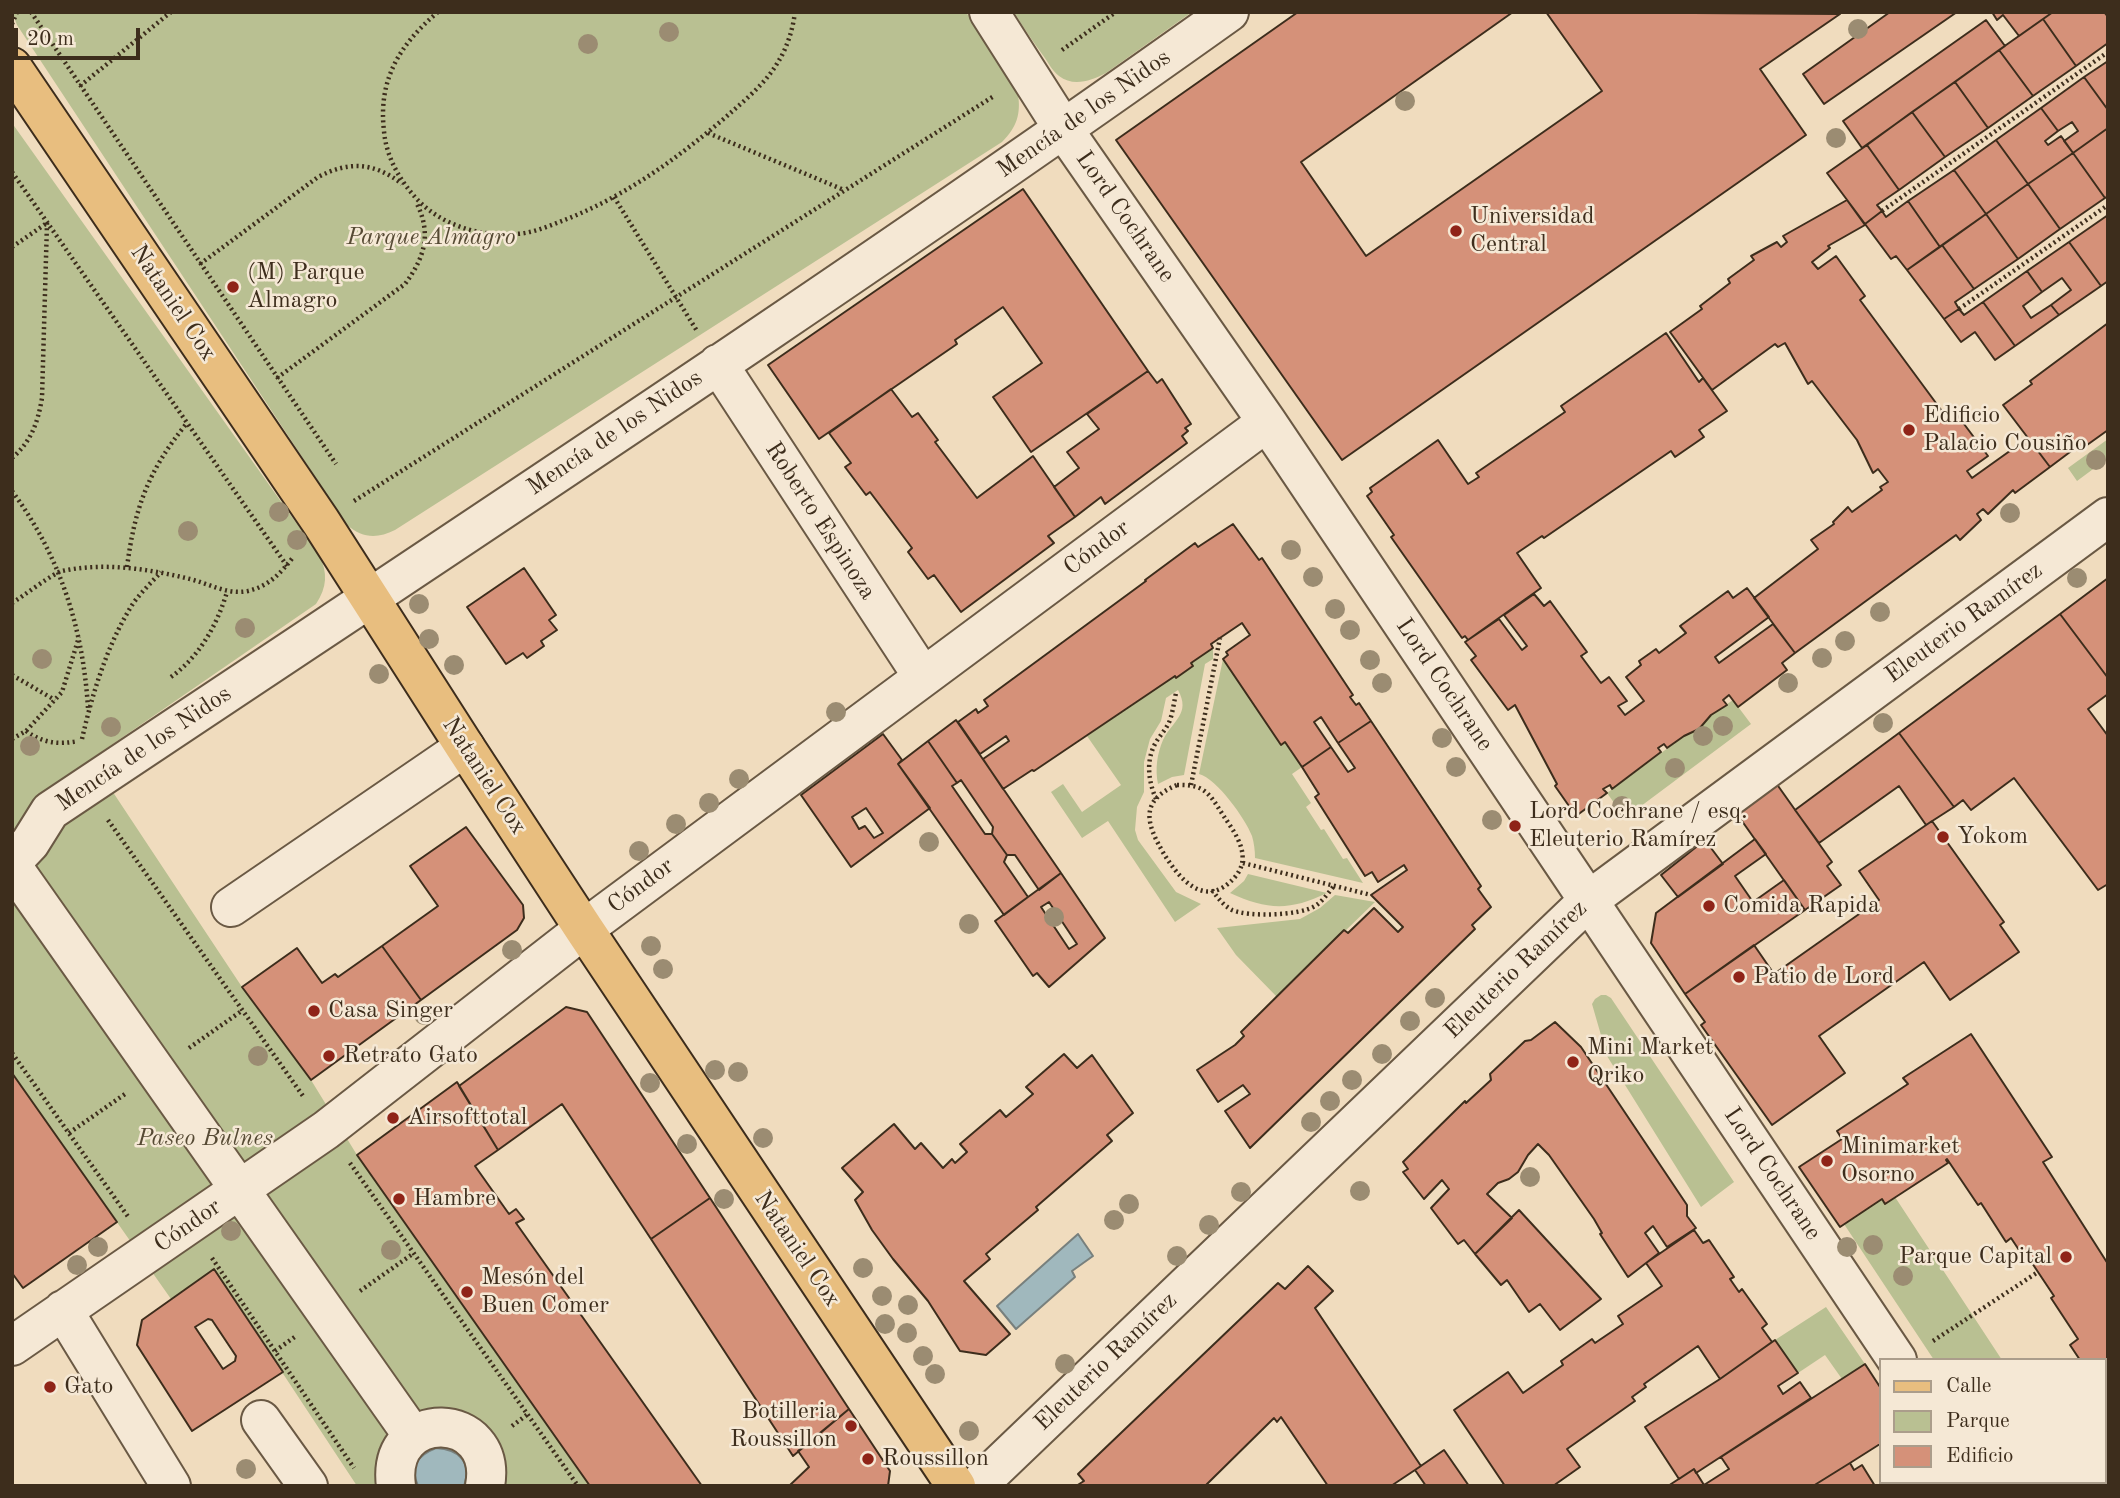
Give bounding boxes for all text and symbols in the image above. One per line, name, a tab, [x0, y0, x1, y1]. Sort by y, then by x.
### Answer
scale bar	[18, 14, 144, 58]
text: 20 m	[27, 29, 74, 50]
street label: Mencía de los Nidos	[992, 43, 1176, 185]
street label: Lord Cochrane	[1069, 146, 1181, 288]
place label: Universidad Central	[1470, 203, 1594, 259]
marker: Universidad Central	[1448, 223, 1464, 239]
park label: Parque Almagro	[346, 224, 516, 252]
street label: Nataniel Cox	[124, 239, 222, 367]
place label: (M) Parque Almagro	[247, 259, 364, 315]
marker: (M) Parque Almagro	[225, 279, 241, 295]
street label: Mencía de los Nidos	[522, 364, 708, 502]
place label: Edificio Palacio Cousiño	[1923, 402, 2087, 458]
marker: Edificio Palacio Cousiño	[1901, 422, 1917, 438]
street label: Roberto Espinoza	[758, 437, 882, 605]
street label: Cóndor	[1058, 514, 1136, 582]
street label: Eleuterio Ramírez	[1880, 556, 2048, 690]
street label: Lord Cochrane	[1389, 613, 1499, 757]
street label: Mencía de los Nidos	[51, 680, 237, 818]
street label: Nataniel Cox	[435, 712, 533, 840]
place label: Lord Cochrane / esq. Eleuterio Ramírez	[1529, 798, 1748, 854]
marker: Lord Cochrane / esq. Eleuterio Ramírez	[1507, 818, 1523, 834]
place label: Yokom	[1957, 823, 2028, 851]
marker: Yokom	[1935, 829, 1951, 845]
street label: Cóndor	[602, 852, 680, 920]
place label: Comida Rapida	[1723, 892, 1880, 920]
street label: Eleuterio Ramírez	[1439, 895, 1593, 1045]
marker: Comida Rapida	[1701, 898, 1717, 914]
place label: Patio de Lord	[1753, 963, 1894, 991]
marker: Patio de Lord	[1731, 969, 1747, 985]
place label: Casa Singer	[328, 997, 453, 1025]
marker: Casa Singer	[306, 1003, 322, 1019]
place label: Mini Market Qriko	[1587, 1034, 1713, 1090]
place label: Retrato Gato	[343, 1042, 478, 1070]
marker: Retrato Gato	[321, 1048, 337, 1064]
marker: Mini Market Qriko	[1565, 1054, 1581, 1070]
street label: Lord Cochrane	[1717, 1102, 1827, 1246]
place label: Airsofttotal	[407, 1104, 527, 1132]
marker: Airsofttotal	[385, 1110, 401, 1126]
park label: Paseo Bulnes	[137, 1125, 273, 1153]
place label: Minimarket Osorno	[1841, 1133, 1960, 1189]
marker: Minimarket Osorno	[1819, 1153, 1835, 1169]
place label: Hambre	[413, 1185, 496, 1213]
street label: Nataniel Cox	[748, 1185, 846, 1313]
marker: Hambre	[391, 1191, 407, 1207]
street label: Cóndor	[149, 1193, 227, 1259]
place label: Parque Capital	[1899, 1243, 2052, 1271]
marker: Parque Capital	[2058, 1249, 2074, 1265]
place label: Mesón del Buen Comer	[481, 1264, 609, 1320]
marker: Mesón del Buen Comer	[459, 1284, 475, 1300]
street label: Eleuterio Ramírez	[1029, 1287, 1183, 1437]
legend	[1878, 1358, 2106, 1484]
place label: Gato	[64, 1373, 113, 1401]
text: Calle	[1946, 1376, 1991, 1397]
marker: Gato	[42, 1379, 58, 1395]
place label: Botilleria Roussillon	[730, 1398, 837, 1454]
text: Parque	[1946, 1411, 2010, 1432]
marker: Botilleria Roussillon	[843, 1418, 859, 1434]
place label: Roussillon	[882, 1445, 989, 1473]
text: Edificio	[1946, 1446, 2014, 1467]
marker: Roussillon	[860, 1451, 876, 1467]

